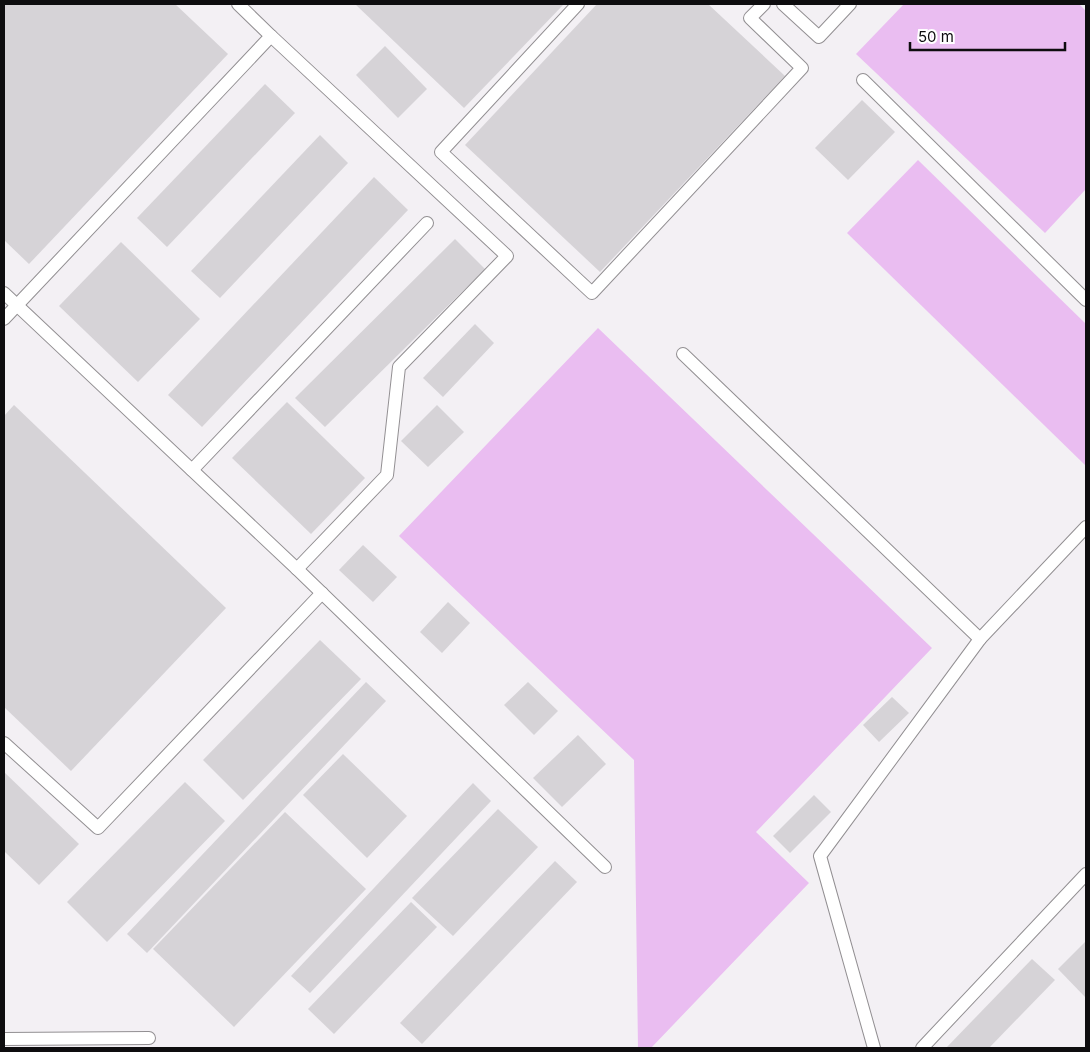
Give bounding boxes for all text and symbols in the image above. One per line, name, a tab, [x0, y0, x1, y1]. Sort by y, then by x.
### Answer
scale bar	[910, 20, 1065, 52]
text: 50 m	[918, 27, 954, 46]

